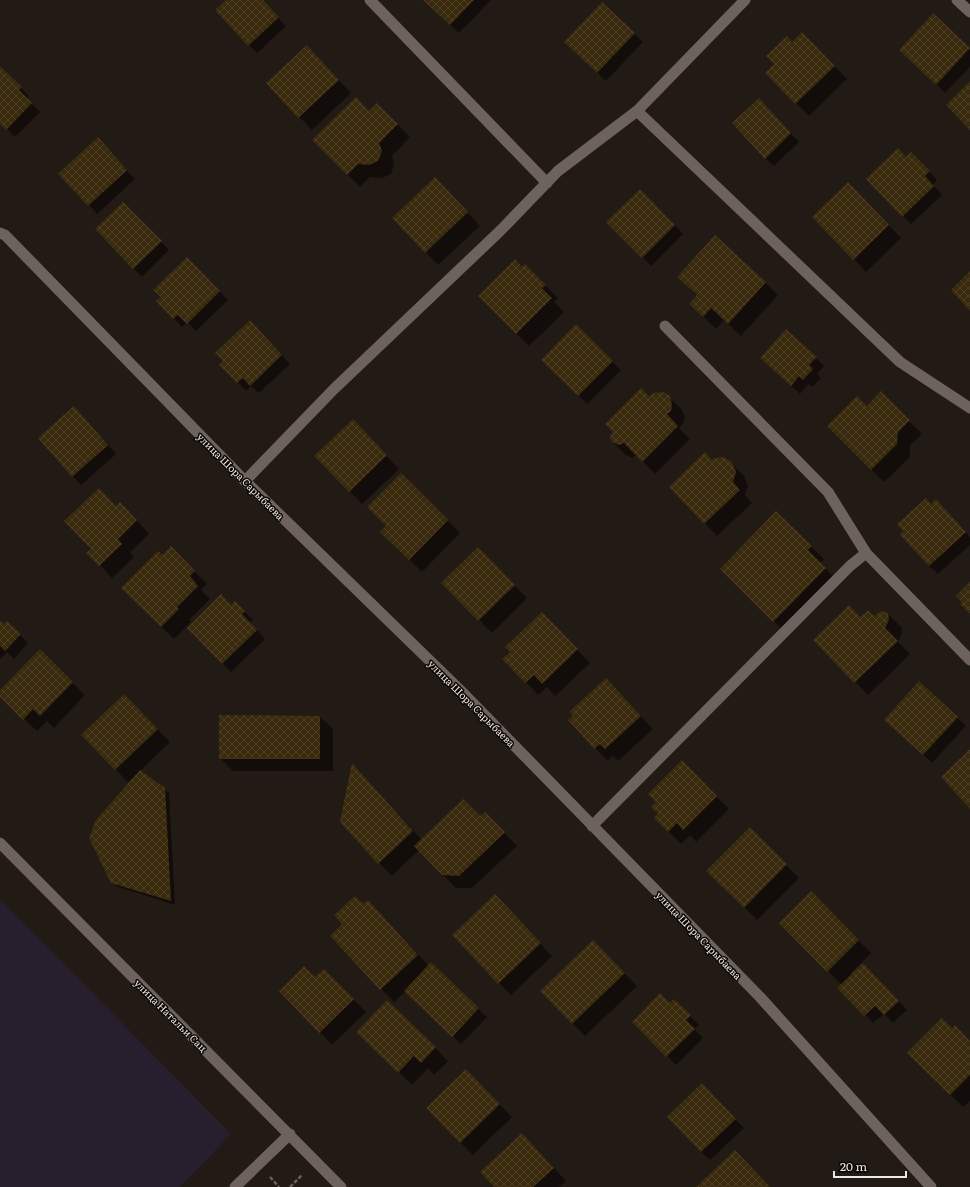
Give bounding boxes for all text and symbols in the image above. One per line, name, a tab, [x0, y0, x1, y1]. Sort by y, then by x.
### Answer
street label: улица Шора Сарыбаева	[194, 429, 288, 523]
street label: улица Шора Сарыбаева	[425, 656, 519, 750]
street label: улица Шора Сарыбаева	[653, 887, 746, 983]
street label: улица Натальи Сац	[131, 975, 211, 1055]
scale bar	[834, 1153, 906, 1179]
text: 20 m	[840, 1157, 867, 1175]

